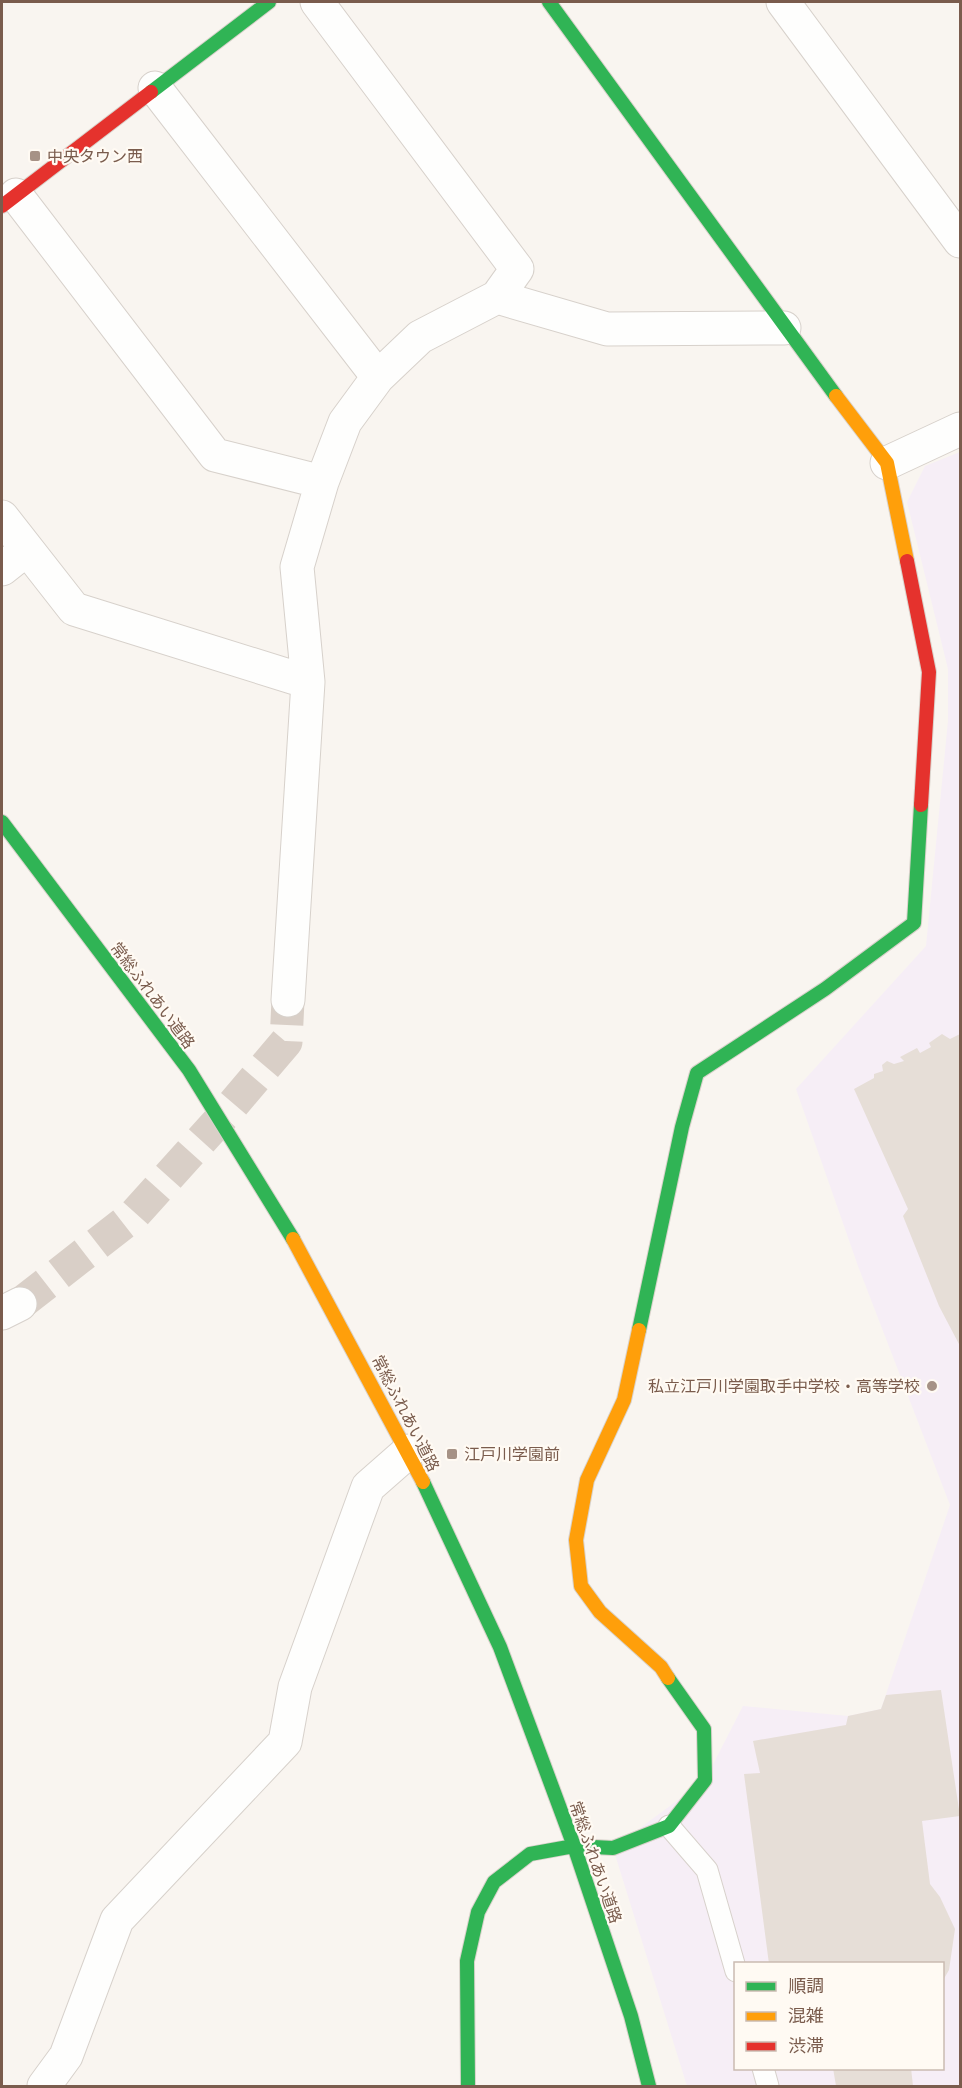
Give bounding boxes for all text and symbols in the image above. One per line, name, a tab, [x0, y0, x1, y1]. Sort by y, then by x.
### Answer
place label: 中央タウン西	[47, 146, 143, 166]
marker: 中央タウン西	[28, 149, 42, 163]
street label: 常総ふれあい道路	[106, 938, 200, 1052]
street label: 常総ふれあい道路	[368, 1351, 444, 1475]
place label: 私立江戸川学園取手中学校・高等学校	[648, 1376, 920, 1396]
marker: 私立江戸川学園取手中学校・高等学校	[925, 1379, 939, 1393]
place label: 江戸川学園前	[464, 1444, 560, 1464]
marker: 江戸川学園前	[445, 1447, 459, 1461]
street label: 常総ふれあい道路	[566, 1798, 626, 1926]
legend	[734, 1962, 944, 2070]
text: 順調	[788, 1975, 824, 1996]
text: 混雑	[788, 2005, 824, 2026]
text: 渋滞	[788, 2035, 824, 2056]

